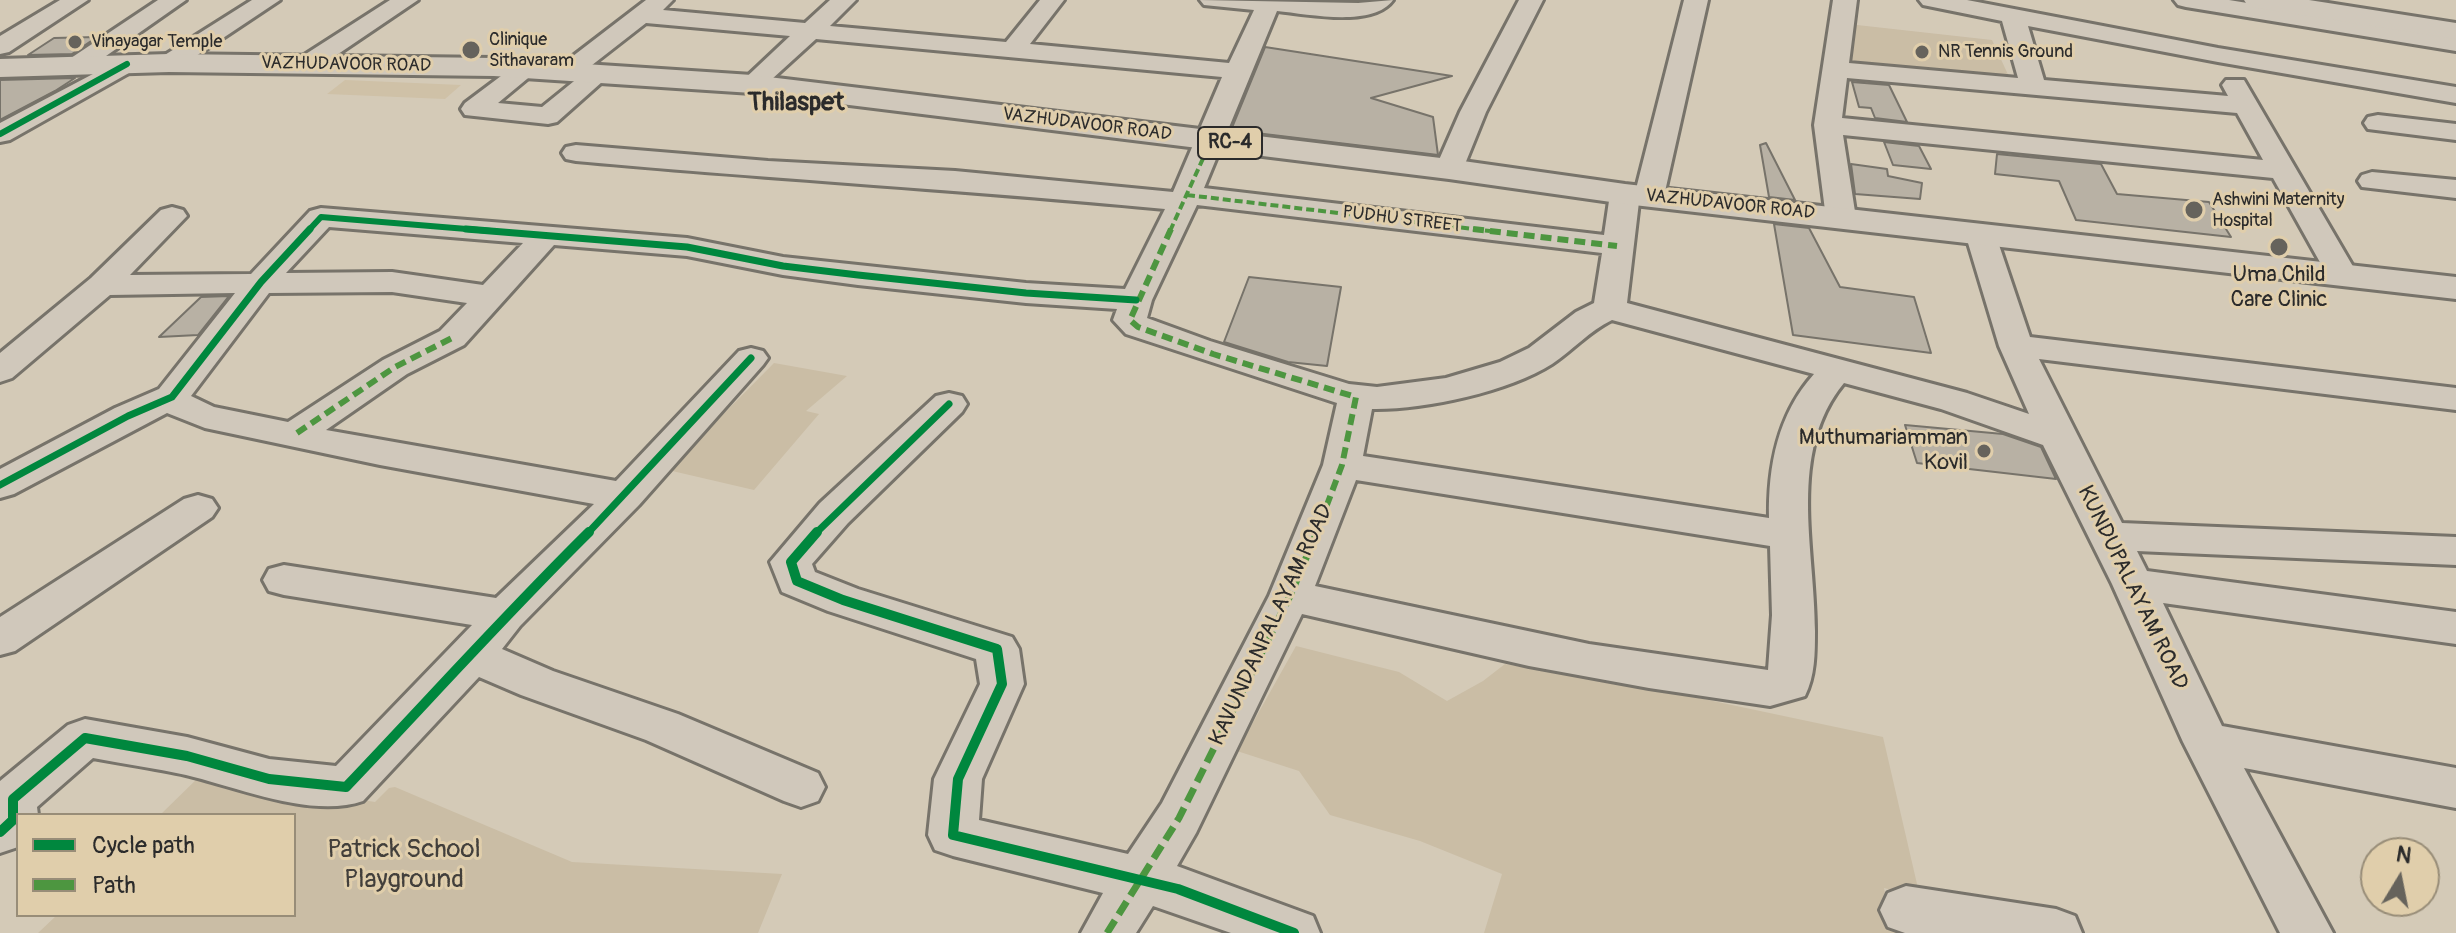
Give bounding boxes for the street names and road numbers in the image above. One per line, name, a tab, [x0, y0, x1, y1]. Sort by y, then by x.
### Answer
street label: VAZHUDAVOOR ROAD	[261, 53, 431, 77]
street label: VAZHUDAVOOR ROAD	[1001, 104, 1173, 146]
road number: RC-4	[1198, 127, 1262, 159]
street label: VAZHUDAVOOR ROAD	[1644, 185, 1816, 225]
street label: PUDHU STREET	[1341, 202, 1463, 238]
street label: KUNDUPALAYAM ROAD	[2071, 481, 2193, 695]
street label: KAVUNDANPALAYAM ROAD	[1204, 500, 1340, 750]

